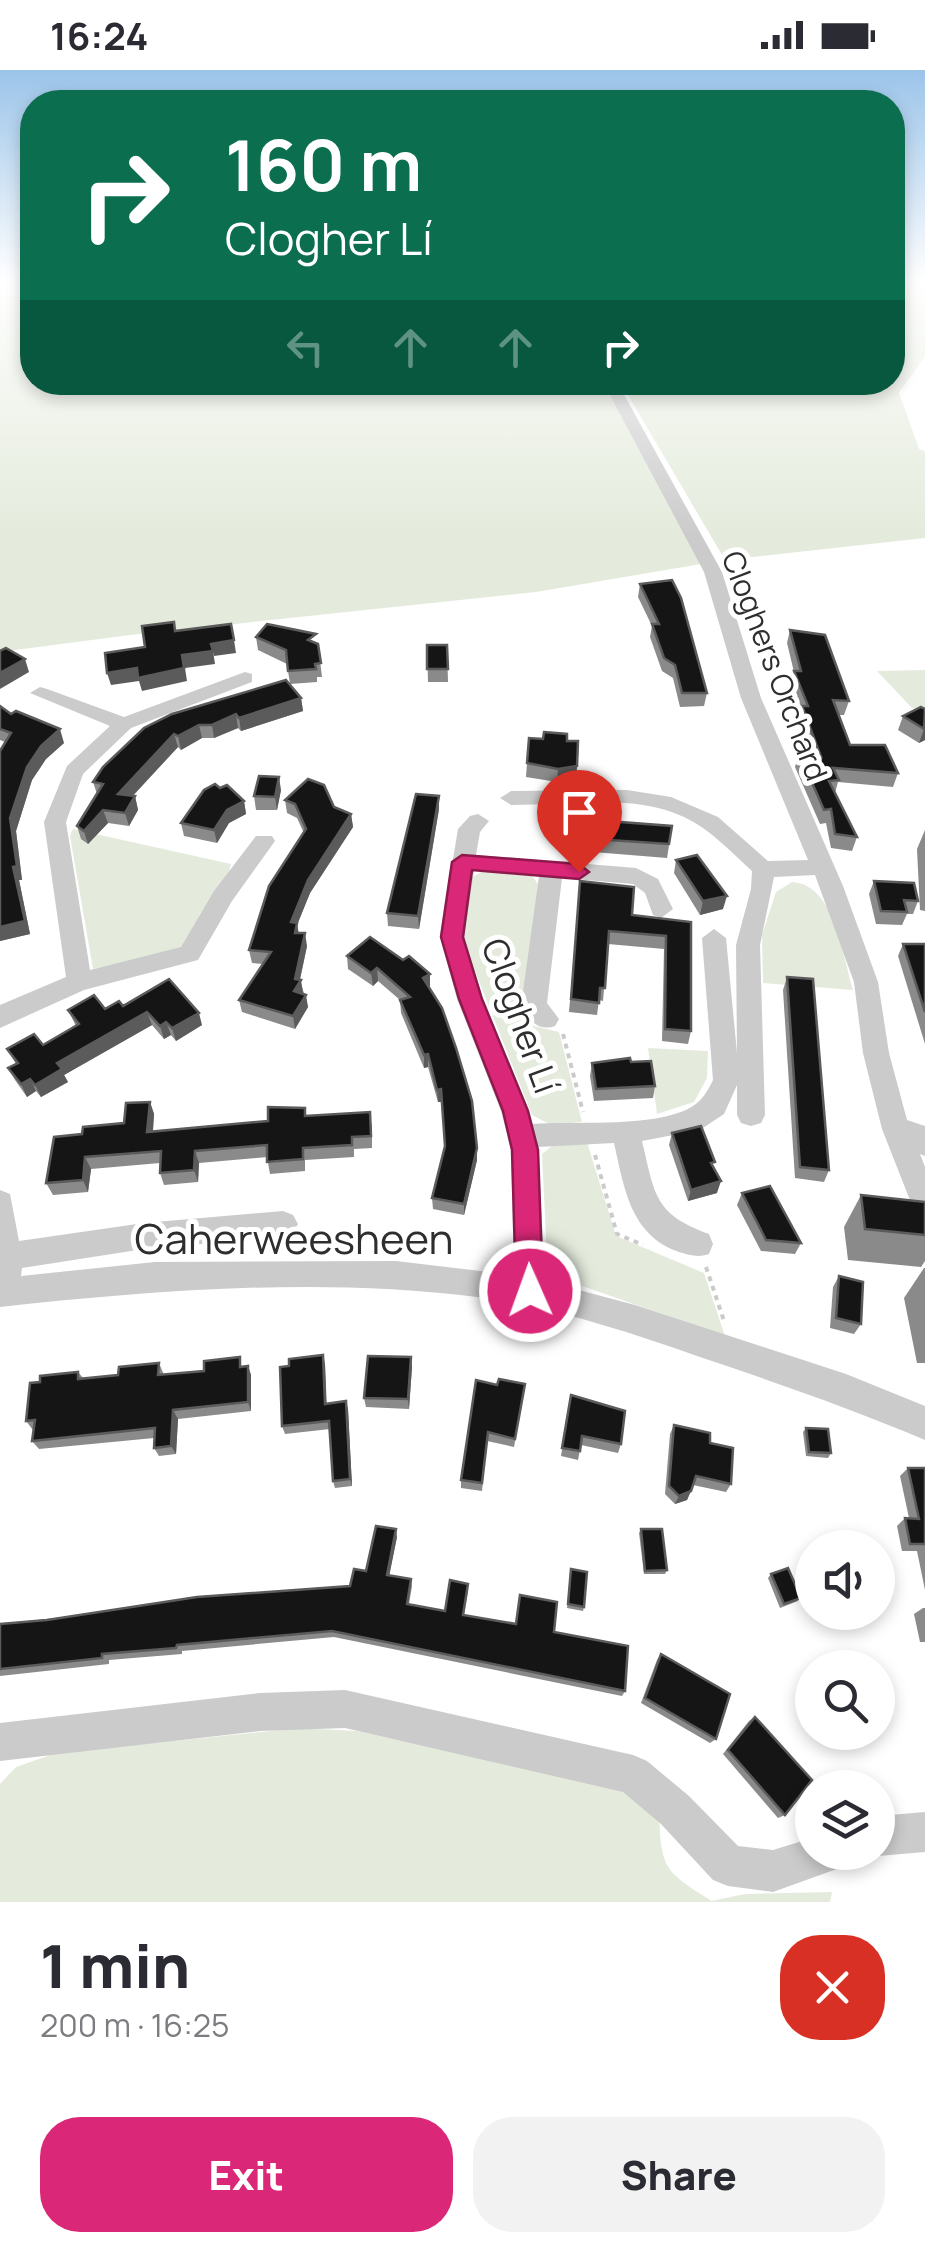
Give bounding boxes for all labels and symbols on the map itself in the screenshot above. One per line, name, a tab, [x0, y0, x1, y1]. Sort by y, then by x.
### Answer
street label: Cloghers Orchard	[713, 545, 838, 786]
pin	[537, 770, 622, 873]
street label: Clogher Lí	[471, 932, 571, 1100]
street label: Caherweesheen	[135, 1209, 453, 1267]
position arrow	[478, 1239, 582, 1343]

